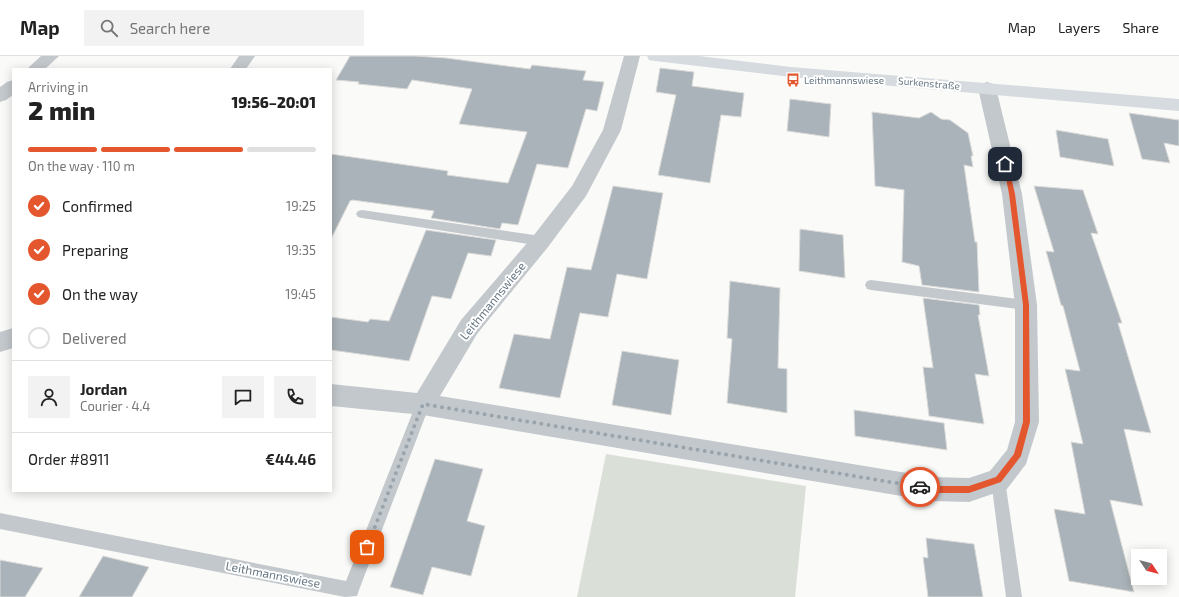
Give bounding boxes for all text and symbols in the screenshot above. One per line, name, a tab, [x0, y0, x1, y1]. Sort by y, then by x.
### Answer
search box	[84, 10, 364, 46]
text: Map	[20, 16, 60, 39]
icon: search	[98, 17, 120, 39]
text: Search here	[130, 19, 210, 37]
text: Map	[1008, 19, 1036, 36]
text: Layers	[1058, 19, 1100, 36]
text: Share	[1122, 19, 1159, 36]
bus stop icon: Leithmannswiese	[785, 72, 801, 88]
place label: Leithmannswiese	[804, 74, 884, 86]
street label: Surkenstraße	[898, 74, 960, 92]
text: Arriving in	[28, 79, 88, 95]
text: 19:56–20:01	[232, 93, 316, 111]
text: 2 min	[28, 94, 95, 125]
pin	[988, 147, 1022, 181]
icon: home	[994, 153, 1016, 175]
text: On the way · 110 m	[28, 158, 135, 174]
icon: check	[28, 195, 50, 217]
text: Confirmed	[62, 197, 133, 215]
text: 19:25	[286, 198, 316, 214]
icon: check	[28, 239, 50, 261]
text: Preparing	[62, 241, 128, 259]
text: 19:35	[286, 242, 316, 258]
street label: Leithmannswiese	[457, 259, 528, 342]
icon: check	[28, 283, 50, 305]
text: On the way	[62, 285, 138, 303]
text: 19:45	[285, 286, 316, 302]
text: Delivered	[62, 329, 127, 347]
button: person	[28, 376, 70, 418]
button: chat	[222, 376, 264, 418]
button: phone	[274, 376, 316, 418]
text: Jordan	[80, 380, 127, 398]
text: Courier · 4.4	[80, 398, 150, 414]
text: Order #8911	[28, 450, 109, 468]
text: €44.46	[265, 450, 316, 468]
courier	[900, 467, 940, 507]
icon: car	[909, 476, 931, 498]
pin	[350, 530, 384, 564]
icon: bag	[356, 536, 378, 558]
north arrow	[1131, 549, 1167, 585]
map controls	[1131, 549, 1167, 585]
street label: Leithmannswiese	[225, 558, 322, 590]

